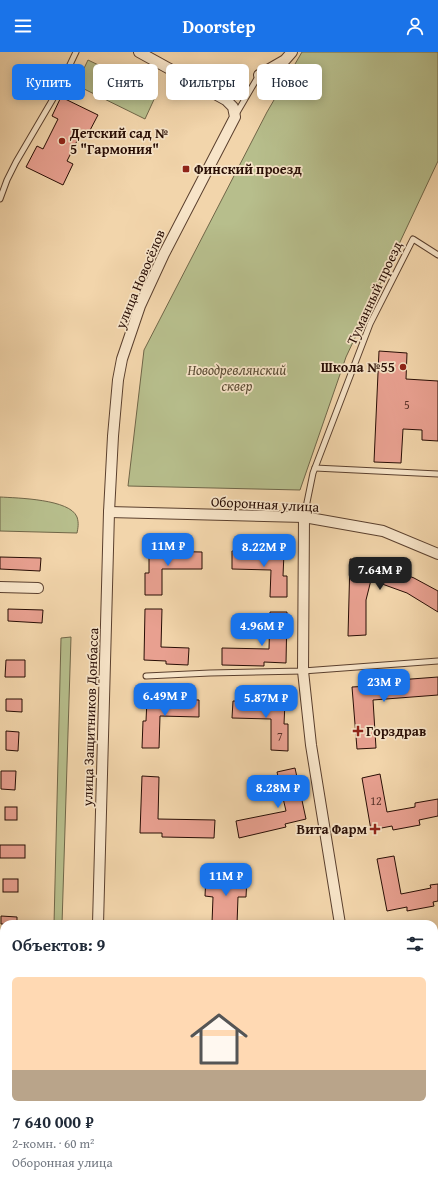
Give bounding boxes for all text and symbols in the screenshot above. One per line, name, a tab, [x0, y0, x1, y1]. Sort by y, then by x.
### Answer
text: Doorstep	[183, 13, 255, 40]
icon: menu	[12, 15, 34, 37]
icon: person	[404, 15, 426, 37]
chip: Купить	[12, 64, 85, 100]
chip: Снять	[93, 64, 158, 100]
chip: Фильтры	[166, 64, 249, 100]
chip: Новое	[257, 64, 322, 100]
place label: Детский сад № 5 "Гармония"	[69, 123, 169, 159]
marker: Детский сад № 5 "Гармония"	[57, 136, 67, 146]
place label: Финский проезд	[194, 159, 302, 179]
marker: Финский проезд	[181, 164, 191, 174]
street label: улица Новосёлов	[110, 226, 170, 332]
street label: Туманный проезд	[341, 238, 407, 348]
place label: Школа №55	[321, 357, 395, 377]
park label: Новодревлянский сквер	[188, 360, 286, 396]
marker: Школа №55	[398, 362, 408, 372]
house number: 5	[404, 396, 410, 413]
street label: Оборонная улица	[210, 491, 320, 517]
pin: 11M ₽	[140, 533, 196, 567]
pin: 8.22M ₽	[227, 534, 301, 568]
text: 11M ₽	[151, 536, 185, 555]
text: 8.22M ₽	[242, 537, 286, 556]
pin: 7.64M ₽	[343, 557, 417, 591]
text: 7.64M ₽	[358, 560, 402, 579]
pin: 4.96M ₽	[225, 613, 299, 647]
text: 4.96M ₽	[240, 616, 284, 635]
street label: улица Защитников Донбасса	[77, 627, 103, 808]
pin: 23M ₽	[356, 669, 412, 703]
text: 23M ₽	[367, 672, 401, 691]
pin: 6.49M ₽	[128, 683, 202, 717]
pin: 5.87M ₽	[229, 685, 303, 719]
text: 6.49M ₽	[143, 686, 187, 705]
text: 5.87M ₽	[244, 688, 288, 707]
place label: Горздрав	[366, 721, 426, 741]
marker: Горздрав	[353, 726, 363, 736]
house number: 7	[277, 728, 283, 745]
pin: 8.28M ₽	[241, 775, 315, 809]
text: 8.28M ₽	[256, 778, 300, 797]
house number: 12	[370, 792, 382, 809]
place label: Вита Фарм	[297, 819, 367, 839]
marker: Вита Фарм	[370, 824, 380, 834]
pin: 11M ₽	[198, 863, 254, 897]
text: 11M ₽	[209, 866, 243, 885]
text: Объектов: 9	[12, 932, 105, 957]
icon: filters	[404, 933, 426, 955]
icon: home	[183, 1003, 255, 1075]
text: 7 640 000 ₽	[12, 1109, 94, 1134]
text: 2-комн. · 60 m²	[12, 1134, 94, 1153]
text: Оборонная улица	[12, 1153, 113, 1172]

